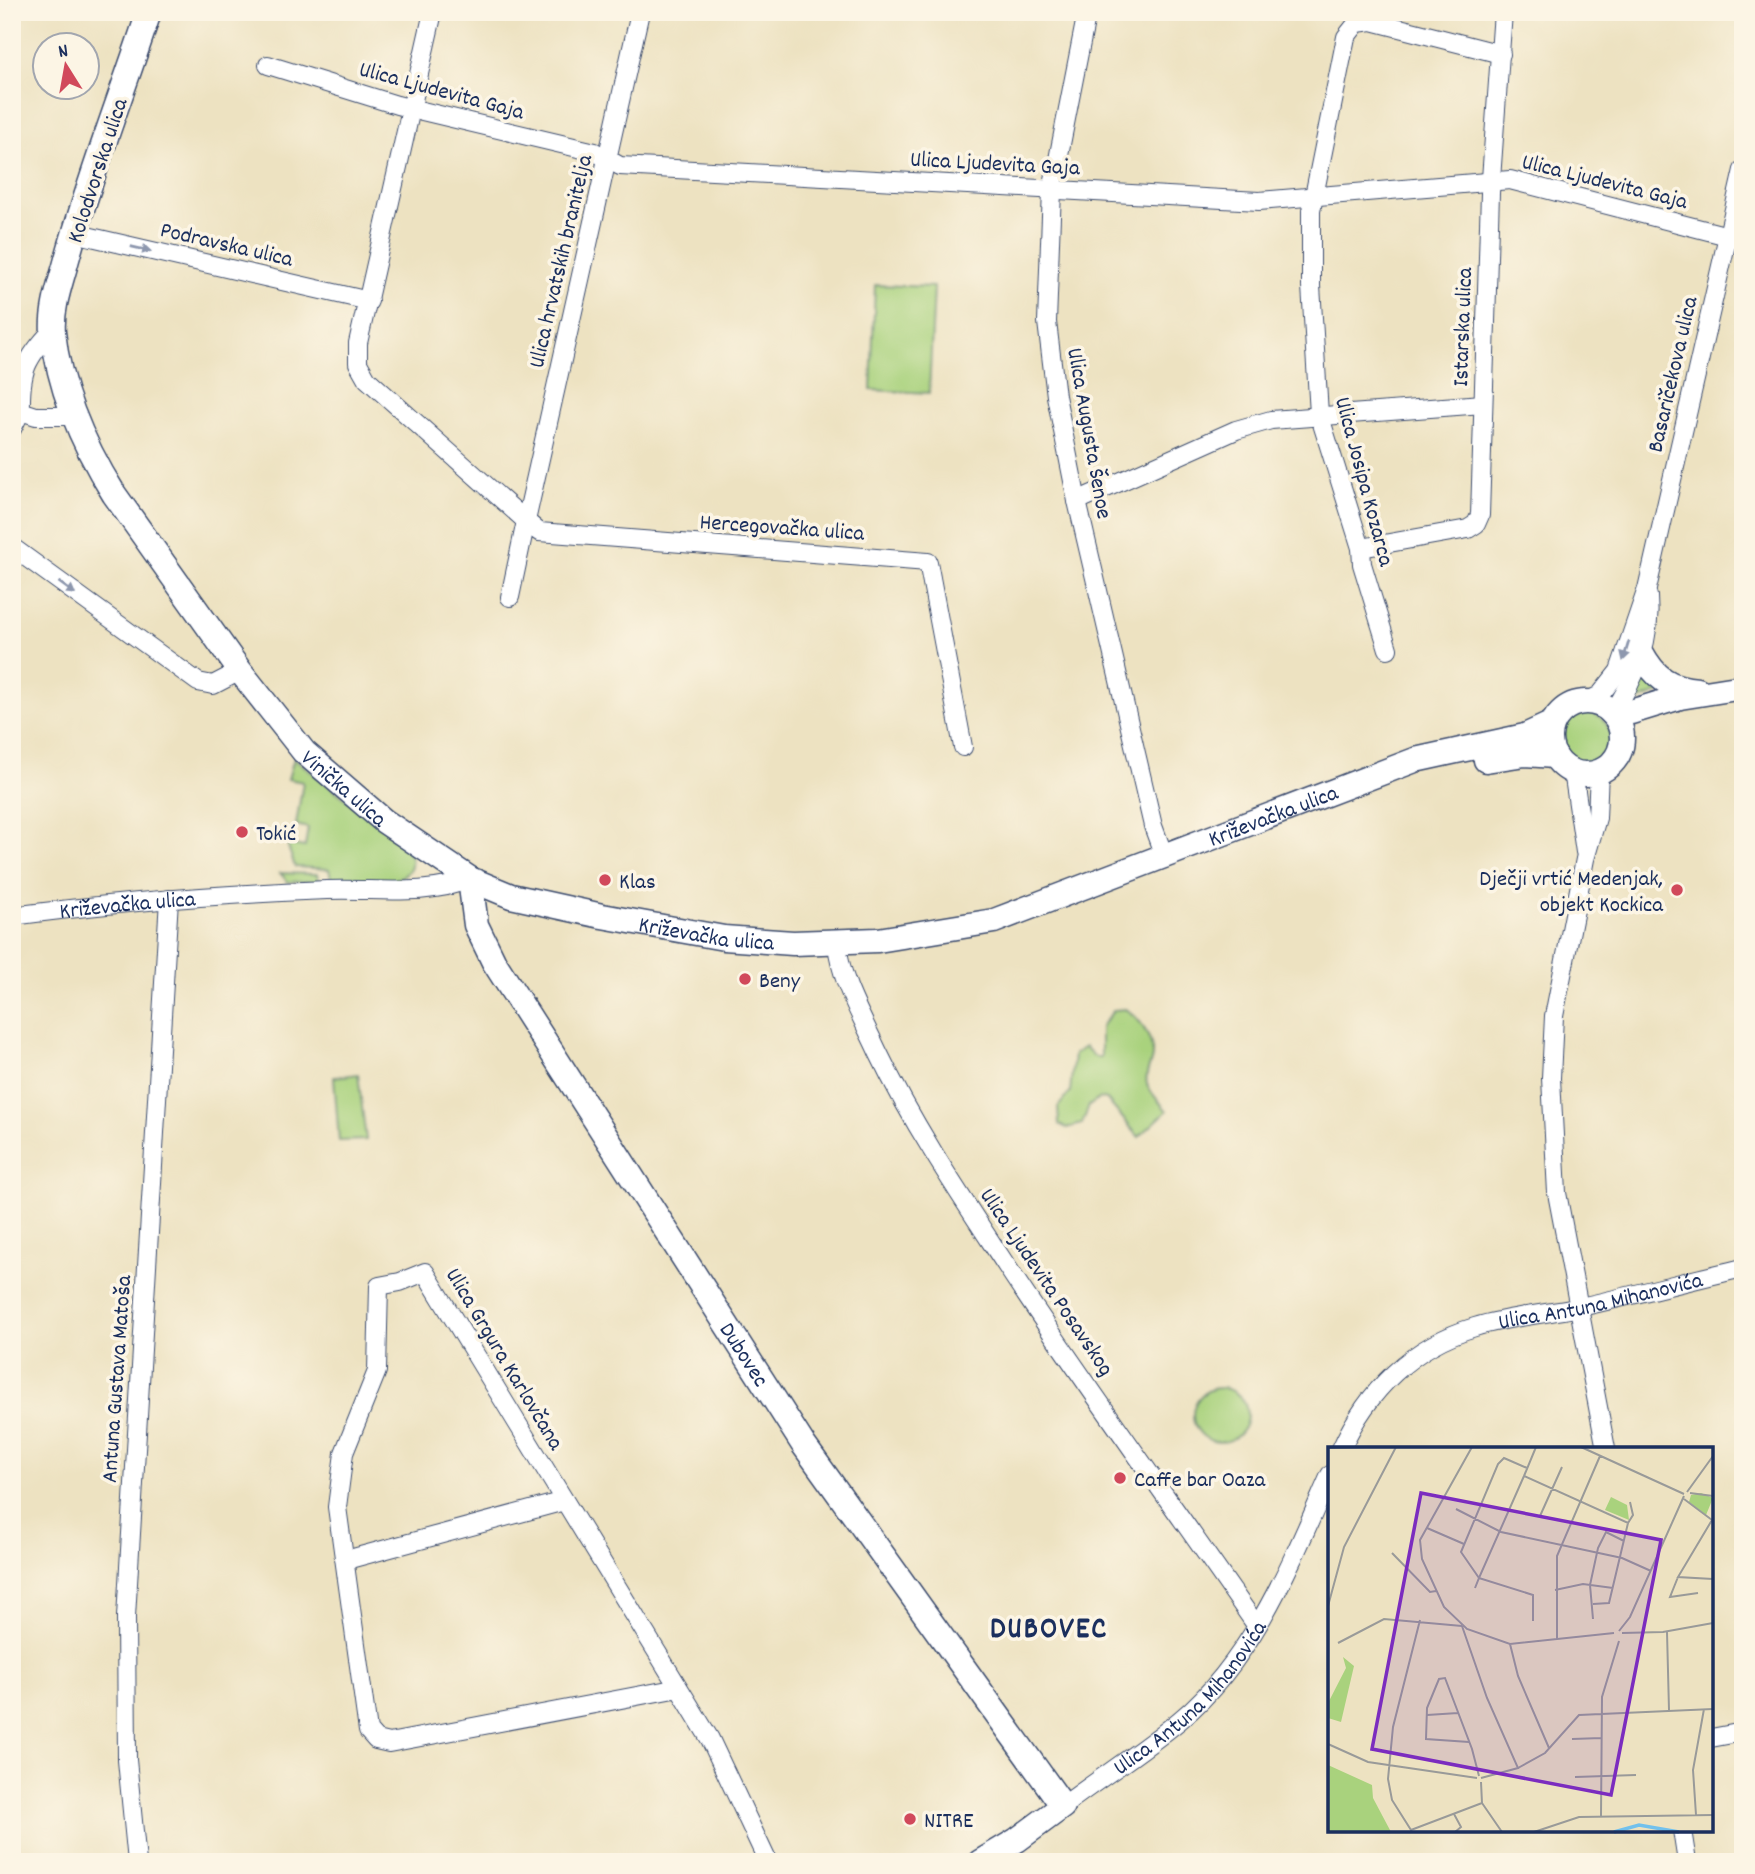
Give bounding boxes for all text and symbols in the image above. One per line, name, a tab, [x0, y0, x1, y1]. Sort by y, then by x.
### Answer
north arrow	[32, 32, 102, 102]
text: N	[56, 39, 71, 67]
street label: Ulica Ljudevita Gaja	[355, 54, 529, 131]
street label: Kolodvorska ulica	[60, 93, 139, 248]
street label: Ulica Ljudevita Gaja	[909, 145, 1082, 186]
street label: Ulica Ljudevita Gaja	[1518, 147, 1692, 220]
street label: Ulica hrvatskih branitelja	[522, 151, 603, 372]
street label: Podravska ulica	[157, 215, 297, 278]
one-way arrow	[130, 243, 152, 254]
street label: Istarska ulica	[1446, 266, 1483, 387]
street label: Basaričekova ulica	[1640, 292, 1709, 456]
street label: Ulica Augusta Šenoe	[1056, 345, 1119, 522]
street label: Ulica Josipa Kozarca	[1324, 394, 1401, 571]
street label: Hercegovačka ulica	[698, 507, 866, 552]
one-way arrow	[58, 580, 76, 594]
one-way arrow	[1620, 641, 1631, 662]
street label: Vinička ulica	[292, 743, 394, 837]
street label: Križevačka ulica	[1204, 778, 1345, 857]
place label: Tokić	[256, 819, 296, 852]
marker: Tokić	[234, 824, 250, 840]
place label: Dječji vrtić Medenjak, objekt Kockica	[1479, 864, 1664, 923]
place label: Klas	[619, 867, 656, 900]
marker: Klas	[597, 872, 613, 888]
marker: Dječji vrtić Medenjak, objekt Kockica	[1669, 882, 1685, 898]
street label: Križevačka ulica	[58, 884, 198, 930]
street label: Križevačka ulica	[636, 910, 776, 962]
place label: Beny	[759, 966, 801, 999]
marker: Beny	[737, 971, 753, 987]
street label: Ulica Ljudevita Posavskog	[970, 1182, 1121, 1384]
street label: Ulica Grgura Karlovčana	[435, 1262, 571, 1458]
street label: Ulica Antuna Mihanovića	[1495, 1265, 1708, 1341]
street label: Antuna Gustava Matoša	[95, 1273, 142, 1484]
street label: Dubovec	[709, 1317, 775, 1395]
inset map	[1328, 1447, 1713, 1832]
place label: Caffe bar Oaza	[1134, 1465, 1266, 1498]
marker: Caffe bar Oaza	[1112, 1470, 1128, 1486]
district label: DUBOVEC	[990, 1610, 1108, 1653]
street label: Ulica Antuna Mihanovića	[1107, 1614, 1277, 1785]
place label: NITRE	[924, 1806, 974, 1839]
marker: NITRE	[902, 1811, 918, 1827]

